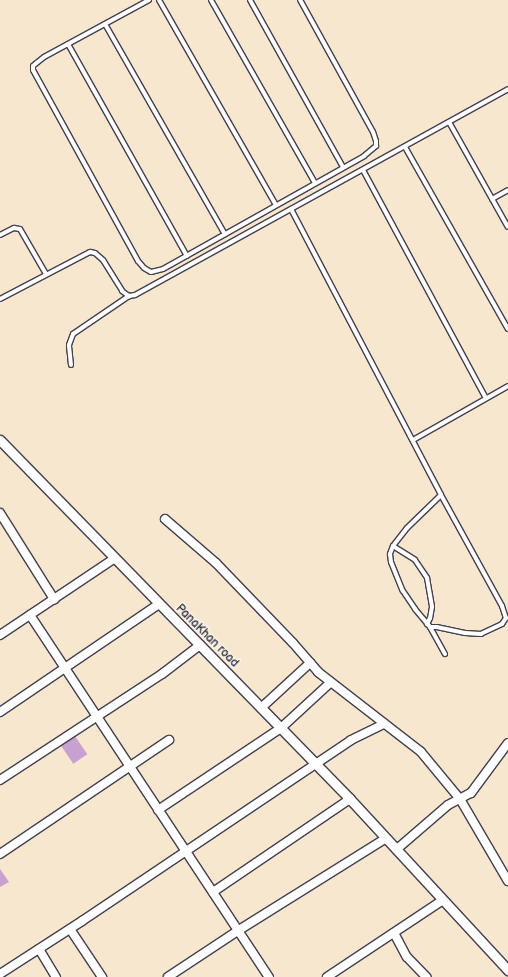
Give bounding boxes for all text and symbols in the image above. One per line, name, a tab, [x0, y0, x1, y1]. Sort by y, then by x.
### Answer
street label: PanaKhan road	[173, 602, 241, 670]

